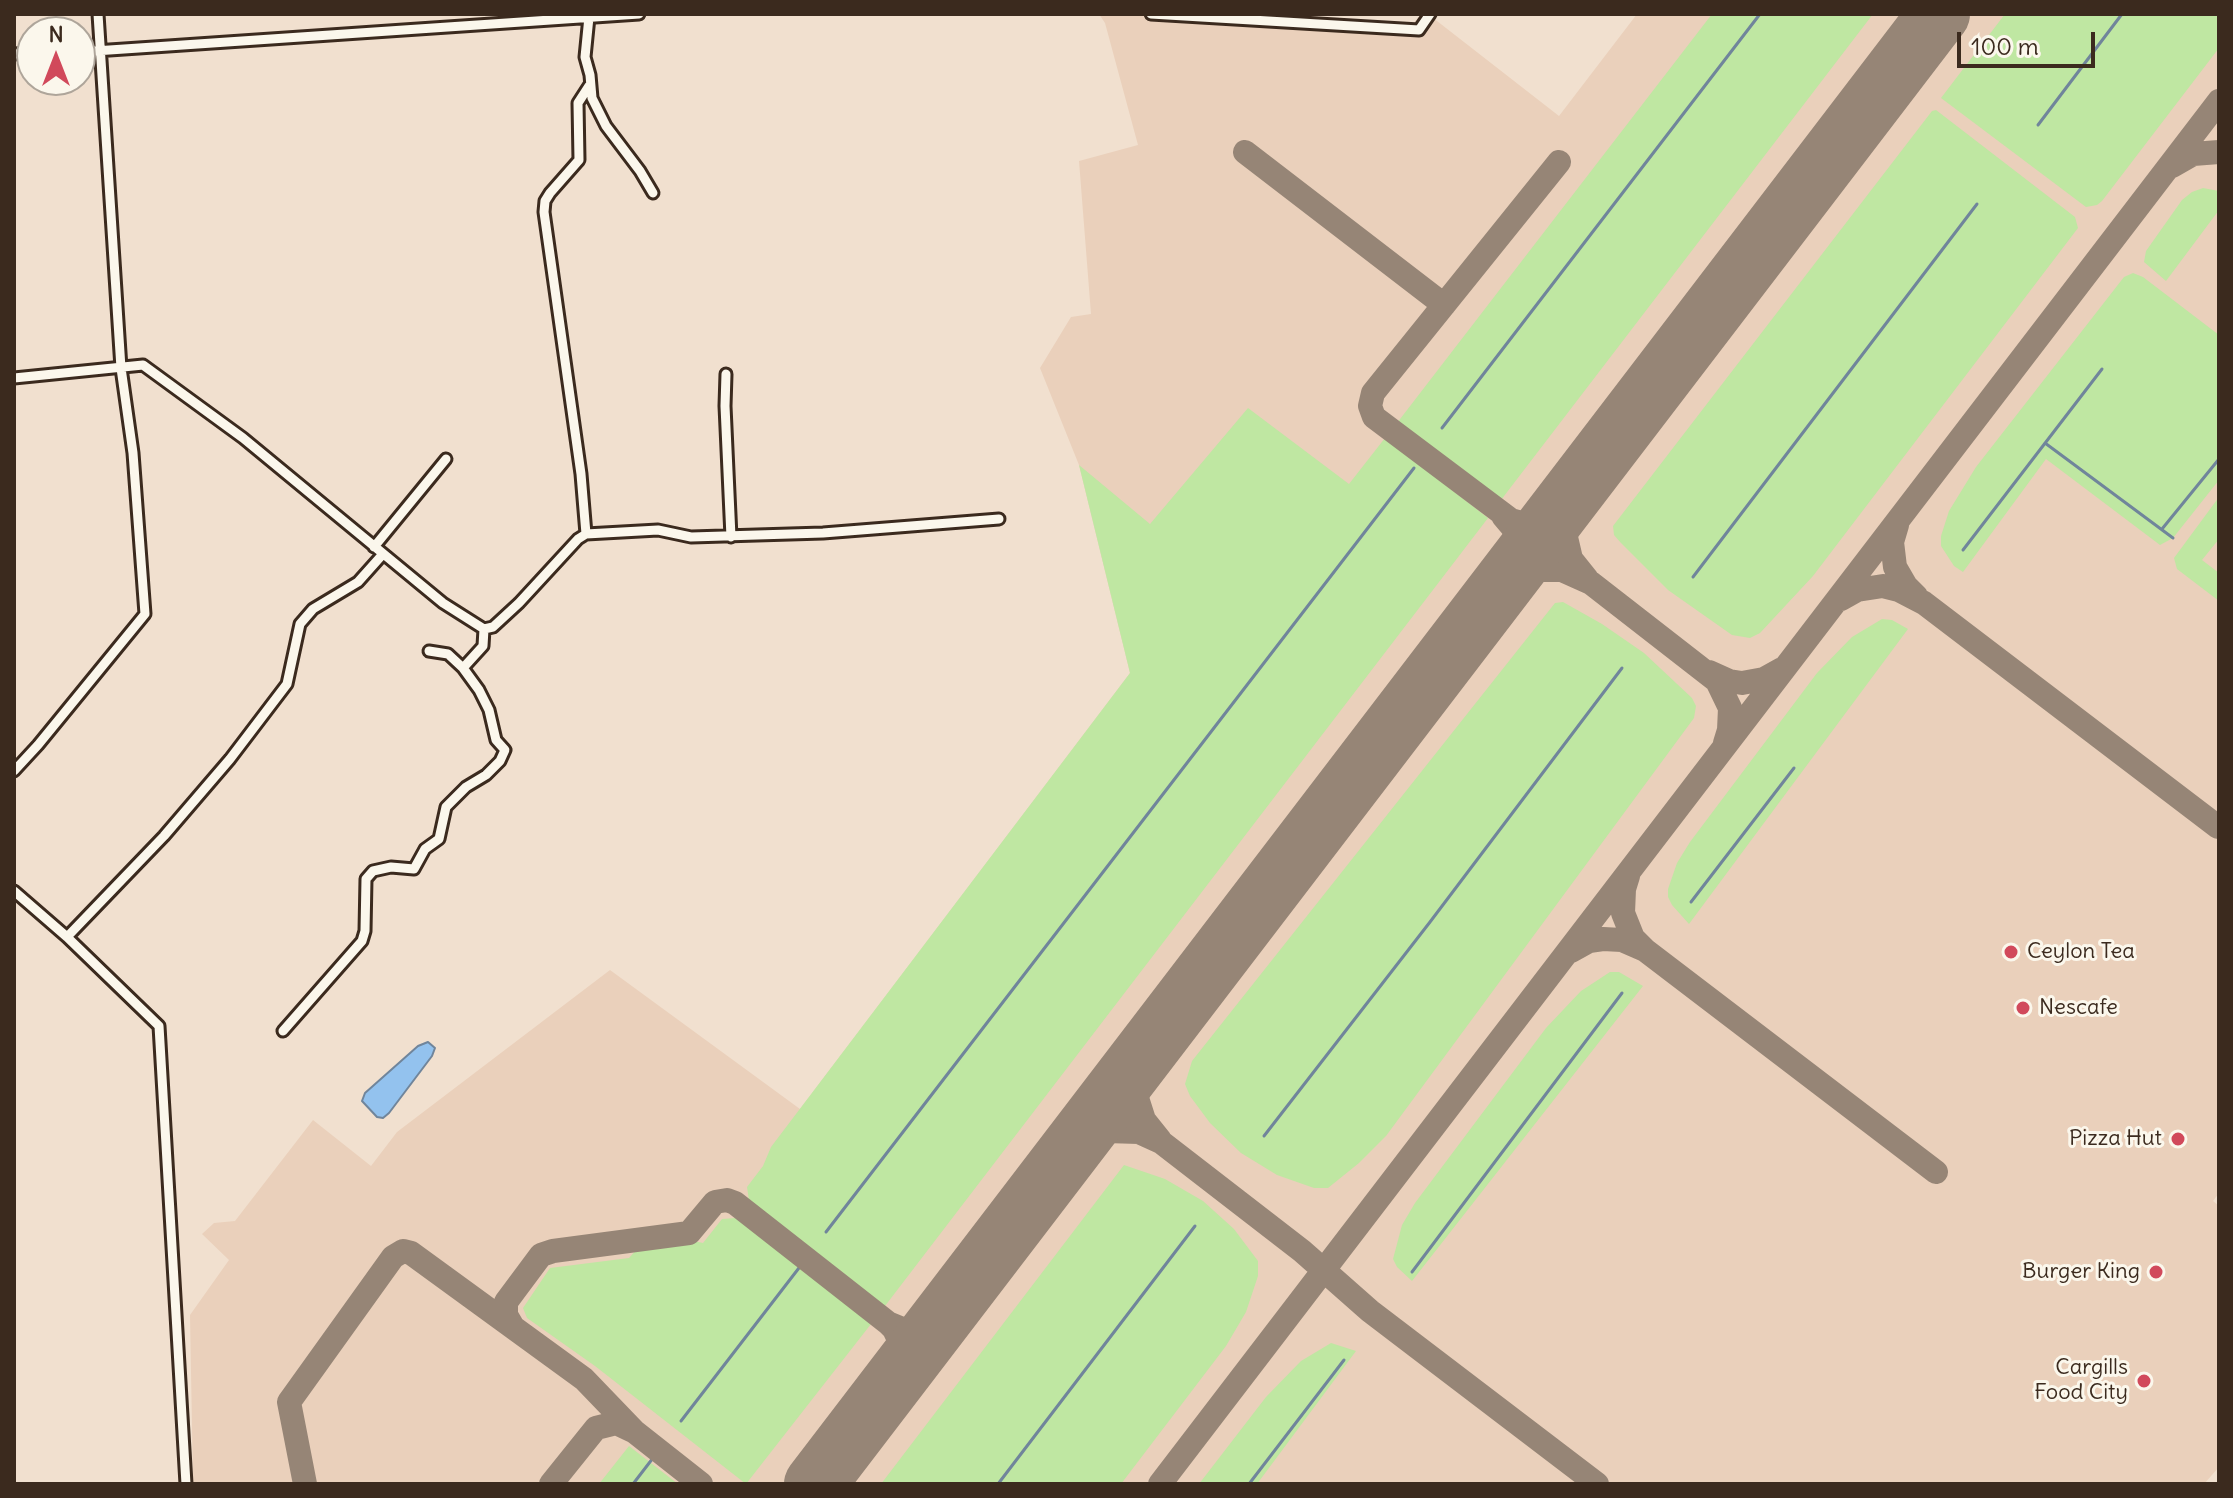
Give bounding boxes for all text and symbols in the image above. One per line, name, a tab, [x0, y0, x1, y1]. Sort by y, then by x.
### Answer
north arrow	[16, 16, 96, 96]
scale bar	[1961, 16, 2099, 66]
text: N	[48, 20, 64, 48]
text: 100 m	[1971, 31, 2039, 61]
place label: Ceylon Tea	[2027, 939, 2135, 965]
marker: Ceylon Tea	[2002, 943, 2020, 961]
place label: Nescafe	[2039, 995, 2118, 1021]
marker: Nescafe	[2014, 999, 2032, 1017]
place label: Pizza Hut	[2069, 1126, 2162, 1152]
marker: Pizza Hut	[2169, 1130, 2187, 1148]
place label: Burger King	[2022, 1259, 2140, 1285]
marker: Burger King	[2147, 1263, 2165, 1281]
place label: Cargills Food City	[2034, 1355, 2128, 1406]
marker: Cargills Food City	[2135, 1372, 2153, 1390]

